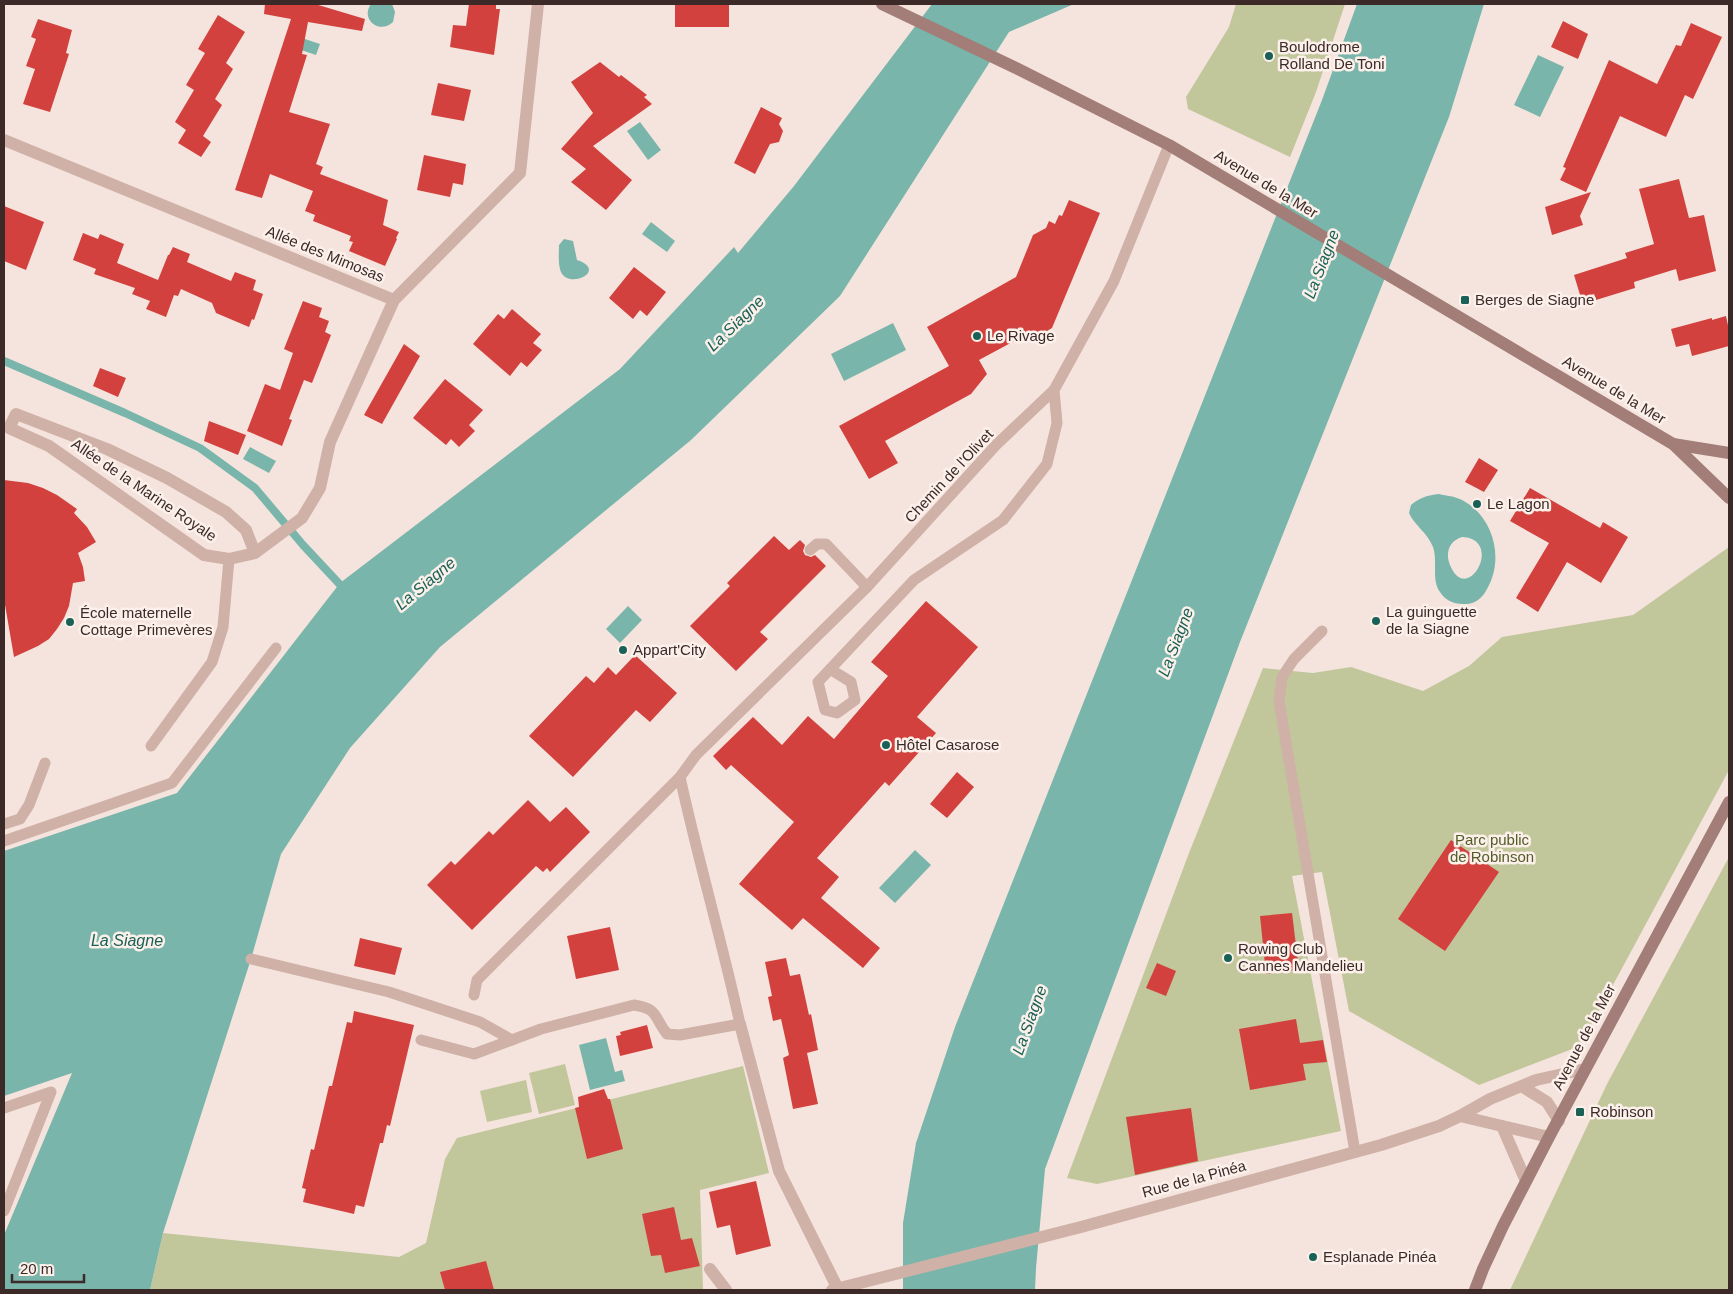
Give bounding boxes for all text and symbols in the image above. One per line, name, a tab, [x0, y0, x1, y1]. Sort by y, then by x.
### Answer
place label: Boulodrome Rolland De Toni	[1279, 38, 1385, 72]
marker: Boulodrome Rolland De Toni	[1263, 50, 1275, 62]
street label: Avenue de la Mer	[1212, 146, 1321, 221]
street label: Allée des Mimosas	[264, 222, 387, 285]
water label: La Siagne	[1301, 227, 1342, 301]
place label: Berges de Siagne	[1475, 291, 1594, 308]
water label: La Siagne	[704, 292, 767, 355]
marker: Berges de Siagne	[1459, 294, 1471, 306]
place label: Le Rivage	[987, 327, 1055, 344]
marker: Le Rivage	[971, 330, 983, 342]
street label: Avenue de la Mer	[1560, 352, 1669, 427]
street label: Chemin de l'Olivet	[901, 425, 997, 526]
street label: Allée de la Marine Royale	[69, 435, 220, 544]
place label: Le Lagon	[1487, 495, 1550, 512]
marker: Le Lagon	[1471, 498, 1483, 510]
water label: La Siagne	[392, 554, 458, 613]
place label: La guinguette de la Siagne	[1386, 603, 1477, 637]
place label: École maternelle Cottage Primevères	[80, 604, 213, 638]
water label: La Siagne	[1155, 605, 1196, 679]
marker: La guinguette de la Siagne	[1370, 615, 1382, 627]
marker: École maternelle Cottage Primevères	[64, 616, 76, 628]
place label: Appart'City	[633, 641, 706, 658]
marker: Appart'City	[617, 644, 629, 656]
place label: Hôtel Casarose	[896, 736, 999, 753]
marker: Hôtel Casarose	[880, 739, 892, 751]
park label: Parc public de Robinson	[1450, 831, 1534, 865]
water label: La Siagne	[91, 932, 163, 949]
place label: Rowing Club Cannes Mandelieu	[1238, 940, 1363, 974]
marker: Rowing Club Cannes Mandelieu	[1222, 952, 1234, 964]
street label: Avenue de la Mer	[1549, 981, 1619, 1093]
water label: La Siagne	[1009, 983, 1050, 1057]
place label: Robinson	[1590, 1103, 1653, 1120]
marker: Robinson	[1574, 1106, 1586, 1118]
street label: Rue de la Pinéa	[1140, 1156, 1248, 1201]
place label: Esplanade Pinéa	[1323, 1248, 1437, 1265]
marker: Esplanade Pinéa	[1307, 1251, 1319, 1263]
scale bar	[12, 1252, 85, 1284]
text: 20 m	[20, 1260, 53, 1277]

